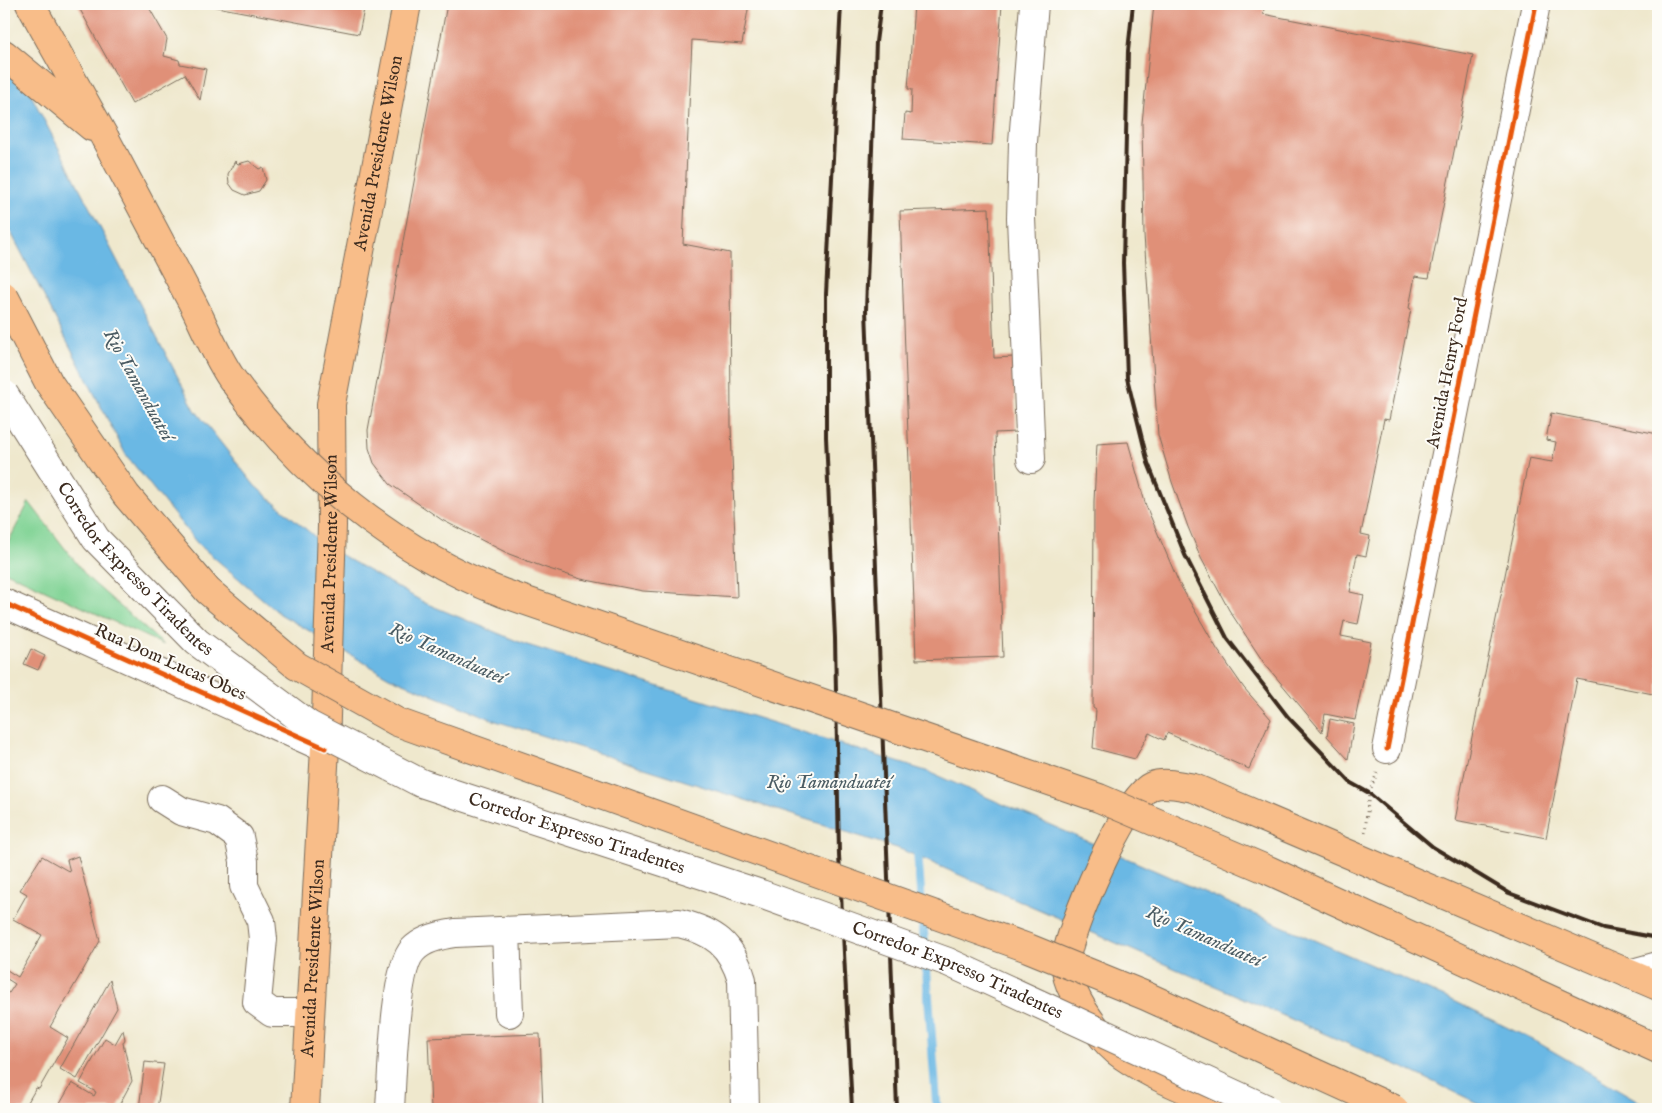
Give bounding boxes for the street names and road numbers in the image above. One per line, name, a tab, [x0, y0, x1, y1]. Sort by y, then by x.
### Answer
street label: Avenida Presidente Wilson	[349, 53, 409, 254]
street label: Avenida Henry Ford	[1422, 295, 1474, 451]
street label: Avenida Presidente Wilson	[316, 454, 344, 654]
street label: Corredor Expresso Tiradentes	[51, 478, 218, 662]
street label: Rua Dom Lucas Obes	[91, 619, 249, 707]
street label: Corredor Expresso Tiradentes	[465, 788, 688, 880]
street label: Avenida Presidente Wilson	[296, 858, 330, 1059]
street label: Corredor Expresso Tiradentes	[849, 917, 1066, 1025]

